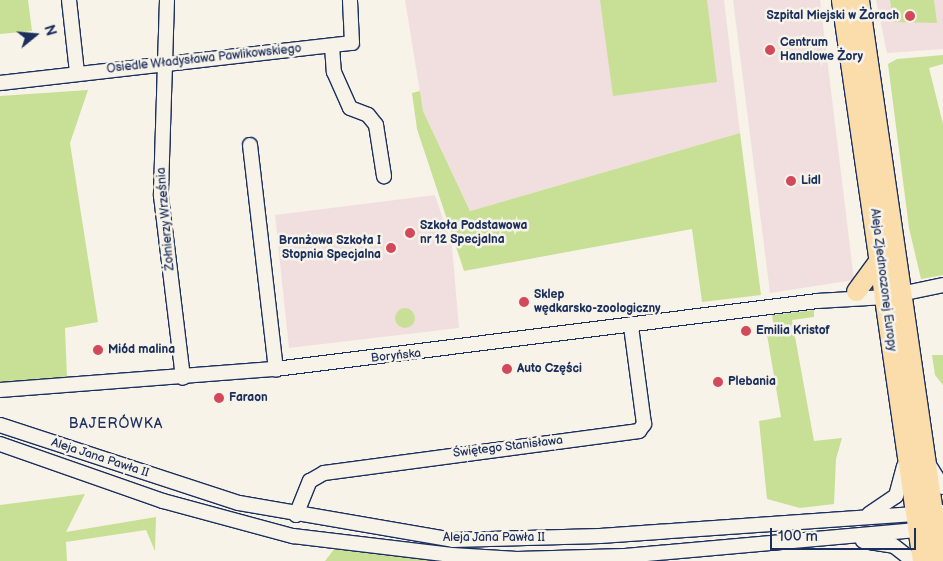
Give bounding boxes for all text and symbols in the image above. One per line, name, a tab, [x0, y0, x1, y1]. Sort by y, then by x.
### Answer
place label: Szpital Miejski w Żorach	[766, 9, 899, 23]
marker: Szpital Miejski w Żorach	[903, 9, 917, 23]
north arrow	[10, 10, 60, 60]
text: N	[40, 23, 59, 38]
place label: Centrum Handlowe Żory	[780, 36, 863, 64]
street label: Osiedle Władysława Pawlikowskiego	[106, 42, 302, 76]
marker: Centrum Handlowe Żory	[764, 44, 776, 56]
street label: Żołnierzy Września	[154, 166, 178, 272]
place label: Lidl	[801, 174, 821, 188]
marker: Lidl	[785, 175, 797, 187]
street label: Aleja Zjednoczonej Europy	[867, 208, 899, 352]
place label: Szkoła Podstawowa nr 12 Specjalna	[420, 219, 527, 247]
marker: Szkoła Podstawowa nr 12 Specjalna	[404, 227, 416, 239]
place label: Branżowa Szkoła I Stopnia Specjalna	[279, 234, 381, 262]
marker: Branżowa Szkoła I Stopnia Specjalna	[385, 242, 397, 254]
place label: Sklep wędkarsko-zoologiczny	[534, 288, 661, 316]
marker: Sklep wędkarsko-zoologiczny	[518, 296, 530, 308]
place label: Emilia Kristof	[756, 324, 830, 338]
marker: Emilia Kristof	[740, 325, 752, 337]
place label: Miód malina	[108, 343, 175, 357]
marker: Miód malina	[92, 344, 104, 356]
street label: Boryńska	[370, 346, 422, 366]
place label: Auto Części	[517, 362, 582, 376]
marker: Auto Części	[501, 363, 513, 375]
place label: Plebania	[728, 375, 776, 389]
marker: Plebania	[712, 376, 724, 388]
place label: Faraon	[229, 391, 268, 405]
marker: Faraon	[213, 392, 225, 404]
district label: BAJERÓWKA	[68, 416, 164, 432]
street label: Świętego Stanisława	[452, 433, 564, 461]
street label: Aleja Jana Pawła II	[49, 435, 151, 481]
scale bar	[773, 518, 919, 550]
text: 100 m	[778, 527, 818, 546]
street label: Aleja Jana Pawła II	[443, 531, 545, 545]

